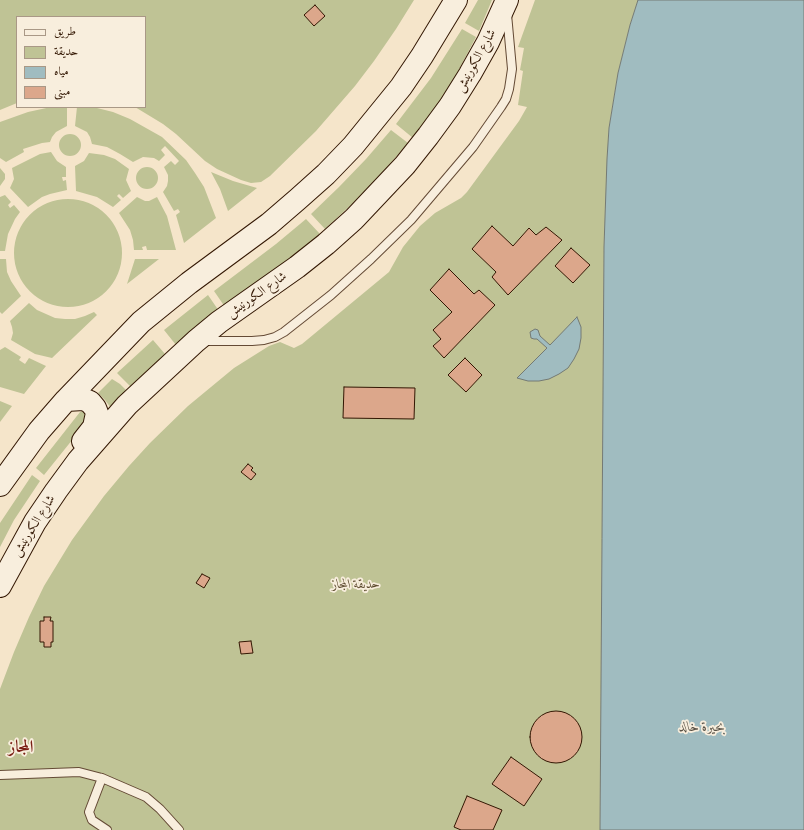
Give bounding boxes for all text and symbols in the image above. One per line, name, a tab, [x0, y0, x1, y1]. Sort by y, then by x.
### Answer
legend	[16, 16, 146, 108]
text: طريق	[54, 22, 76, 39]
street label: شارع الكورنيش	[452, 27, 500, 95]
text: حديقة	[54, 42, 78, 59]
text: مياه	[54, 62, 69, 79]
text: مبنى	[54, 82, 70, 99]
street label: شارع الكورنيش	[224, 269, 290, 321]
street label: شارع الكورنيش	[9, 492, 59, 560]
park label: حديقة المجاز	[332, 577, 380, 593]
water label: بحيرة خالد	[679, 719, 725, 735]
district label: المجاز	[8, 738, 34, 758]

